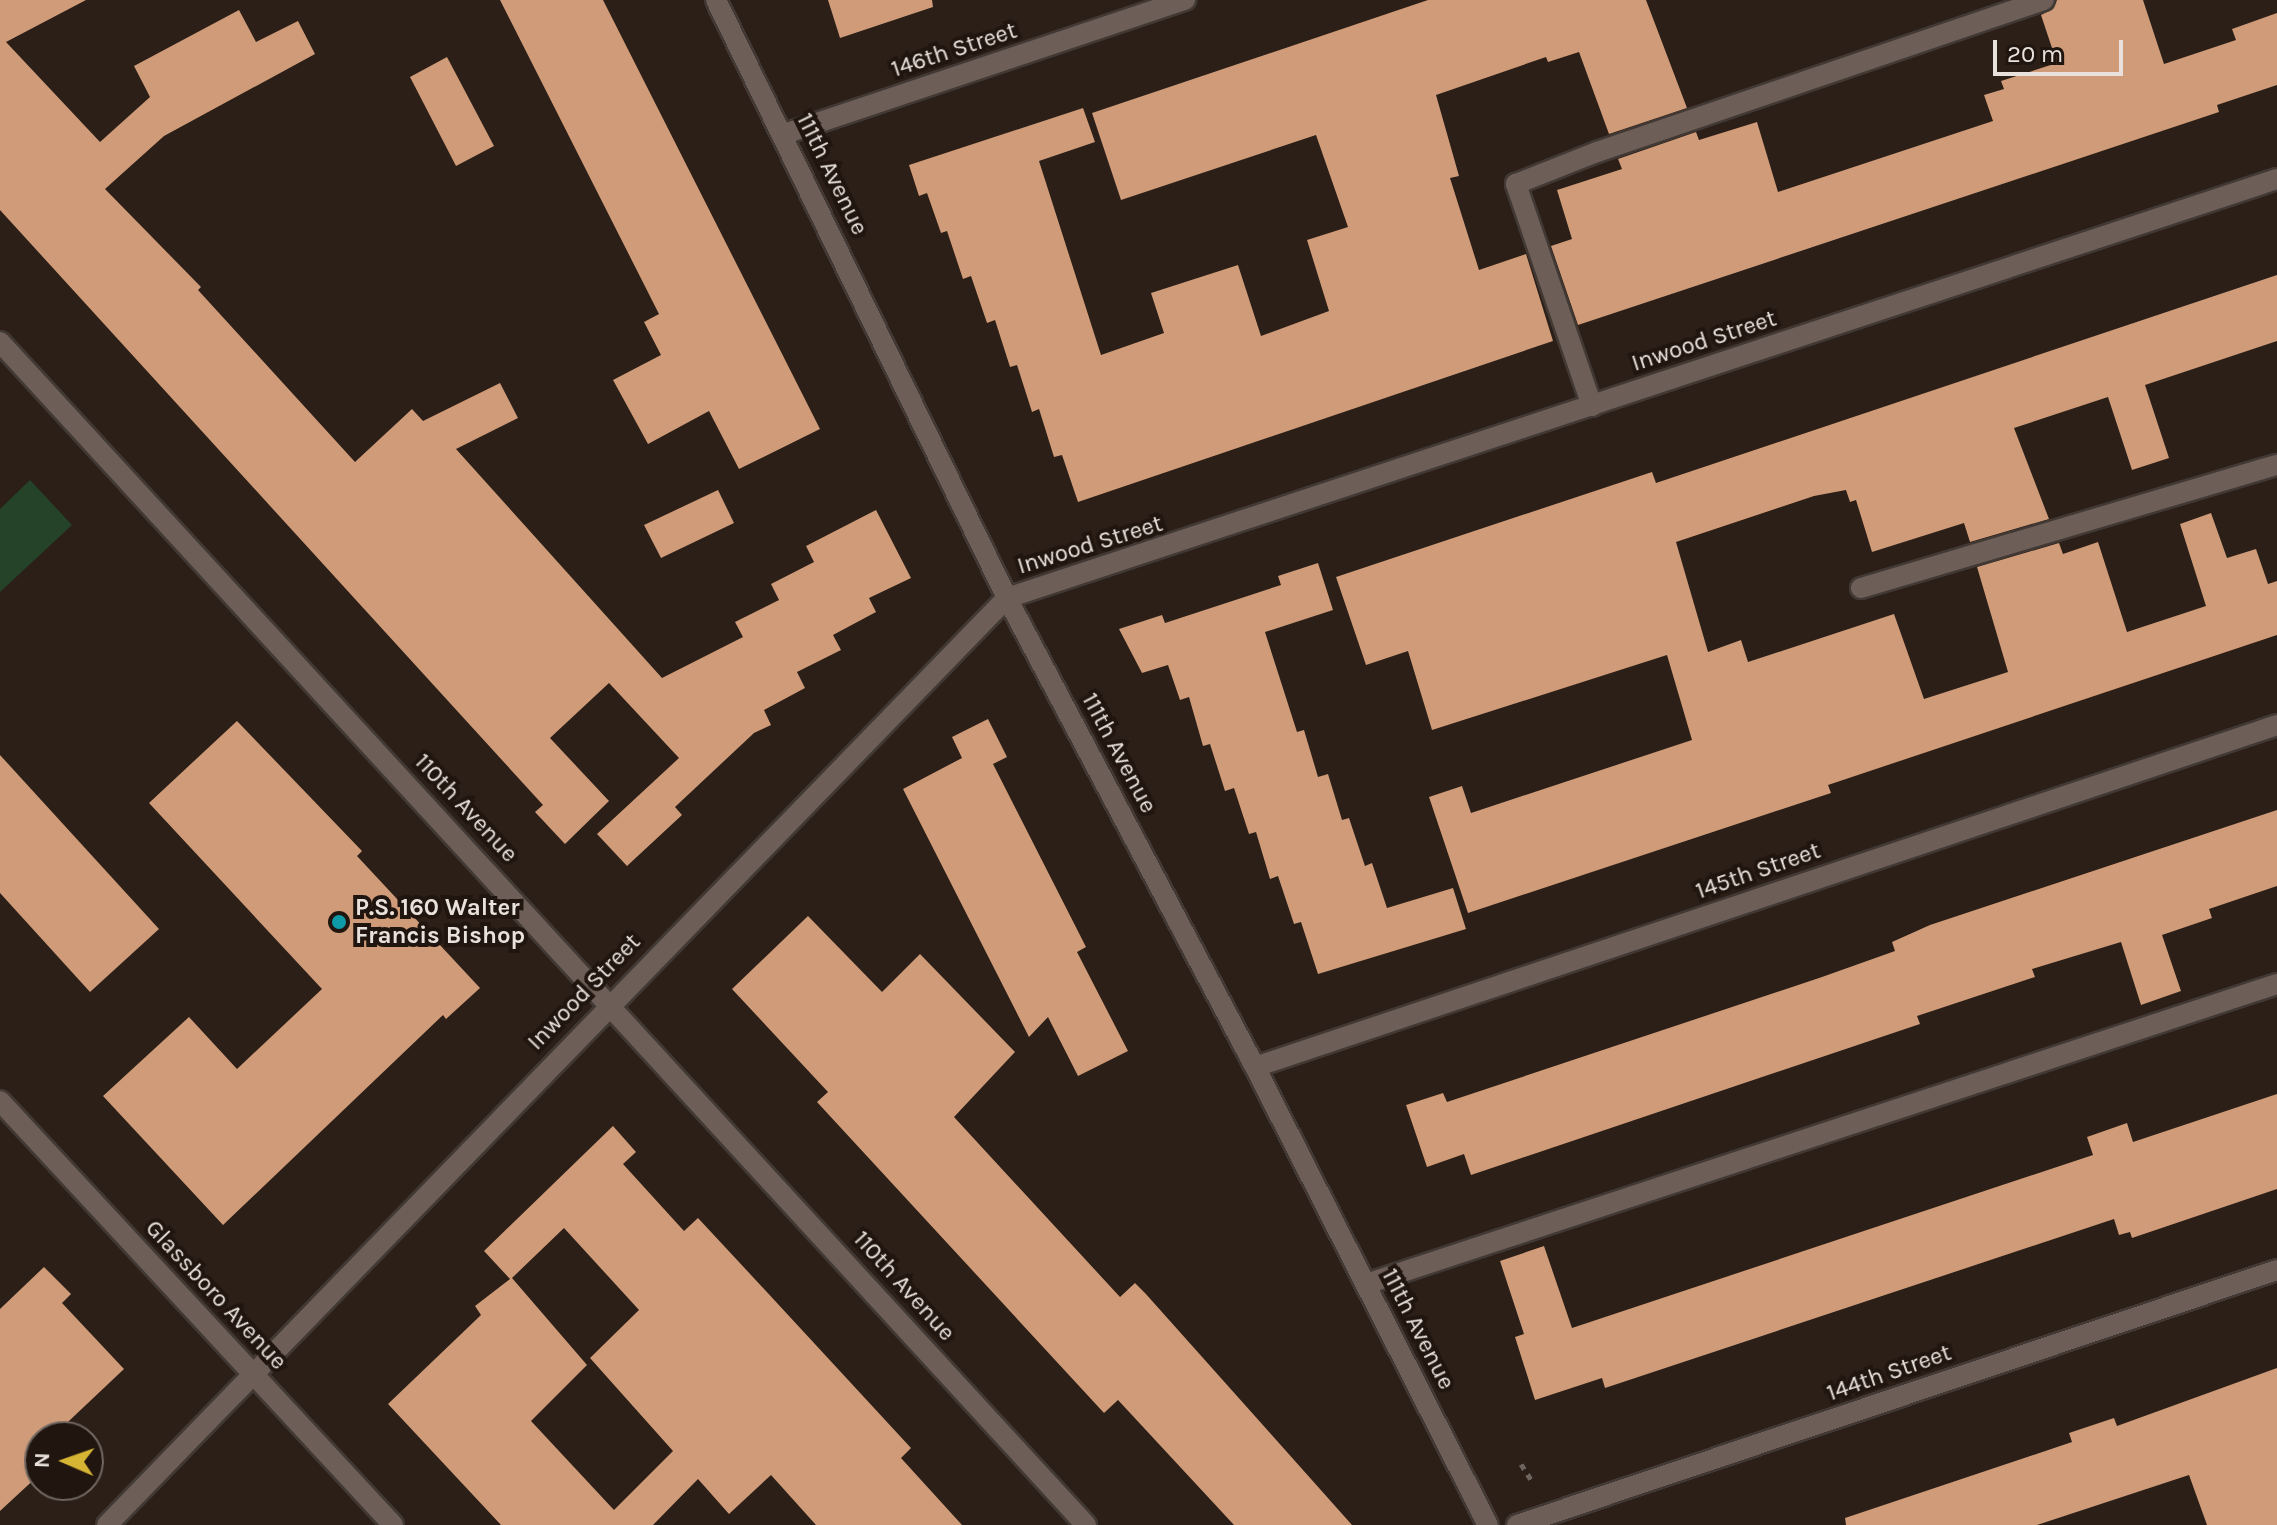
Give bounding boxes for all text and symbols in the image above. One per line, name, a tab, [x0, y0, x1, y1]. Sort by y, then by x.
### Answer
street label: 146th Street	[888, 16, 1020, 84]
scale bar	[1997, 24, 2127, 74]
text: 20 m	[2007, 40, 2063, 68]
street label: 111th Avenue	[790, 108, 874, 240]
street label: Inwood Street	[1628, 304, 1780, 378]
street label: Inwood Street	[1014, 509, 1166, 581]
street label: 111th Avenue	[1075, 688, 1163, 818]
street label: 110th Avenue	[408, 748, 524, 868]
street label: 145th Street	[1692, 836, 1824, 906]
place label: P.S. 160 Walter Francis Bishop	[355, 894, 525, 950]
marker: P.S. 160 Walter Francis Bishop	[330, 913, 348, 931]
street label: Inwood Street	[521, 928, 647, 1056]
street label: Glassboro Avenue	[139, 1214, 293, 1376]
street label: 110th Avenue	[847, 1225, 961, 1347]
street label: 111th Avenue	[1375, 1264, 1461, 1394]
street label: 144th Street	[1823, 1338, 1955, 1408]
north arrow	[24, 1421, 104, 1501]
text: N	[29, 1452, 55, 1469]

